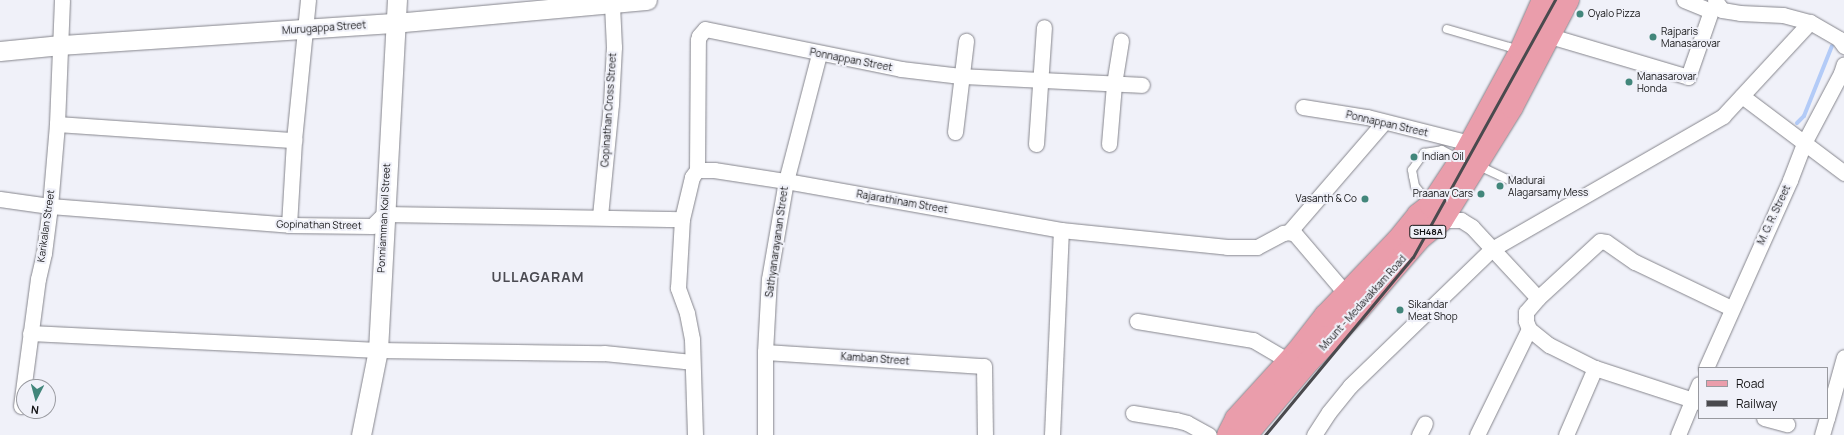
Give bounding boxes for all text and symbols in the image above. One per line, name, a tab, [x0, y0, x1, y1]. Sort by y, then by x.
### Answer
place label: Oyalo Pizza	[1588, 8, 1640, 20]
marker: Oyalo Pizza	[1575, 9, 1585, 19]
street label: Murugappa Street	[282, 19, 366, 37]
place label: Rajparis Manasarovar	[1661, 25, 1720, 48]
marker: Rajparis Manasarovar	[1648, 32, 1658, 42]
street label: Ponnappan Street	[809, 46, 893, 74]
street label: Gopinathan Cross Street	[599, 52, 619, 168]
place label: Manasarovar Honda	[1637, 70, 1696, 94]
marker: Manasarovar Honda	[1624, 77, 1634, 87]
street label: Ponnappan Street	[1345, 109, 1429, 139]
place label: Indian Oil	[1422, 151, 1464, 163]
marker: Indian Oil	[1409, 152, 1419, 162]
street label: Ponniamman Koil Street	[375, 163, 393, 273]
place label: Madurai Alagarsamy Mess	[1508, 174, 1588, 198]
marker: Madurai Alagarsamy Mess	[1495, 181, 1505, 191]
street label: M. G. R. Street	[1755, 183, 1793, 247]
street label: Sathyanarayanan Street	[763, 186, 791, 298]
street label: Rajarathinam Street	[855, 188, 949, 216]
place label: Praanav Cars	[1413, 188, 1473, 200]
street label: Karikalan Street	[35, 189, 57, 263]
marker: Praanav Cars	[1476, 189, 1486, 199]
place label: Vasanth & Co	[1296, 193, 1357, 205]
marker: Vasanth & Co	[1360, 194, 1370, 204]
street label: Gopinathan Street	[276, 218, 362, 232]
road number: SH48A	[1409, 225, 1447, 239]
street label: Mount - Medavakkam Road	[1317, 253, 1409, 353]
district label: ULLAGARAM	[491, 269, 585, 285]
place label: Sikandar Meat Shop	[1408, 298, 1458, 322]
marker: Sikandar Meat Shop	[1395, 305, 1405, 315]
street label: Kamban Street	[840, 351, 910, 367]
legend	[1698, 367, 1828, 419]
text: Road	[1736, 375, 1764, 392]
north arrow	[16, 379, 56, 419]
text: Railway	[1736, 395, 1777, 412]
text: N	[30, 403, 40, 418]

